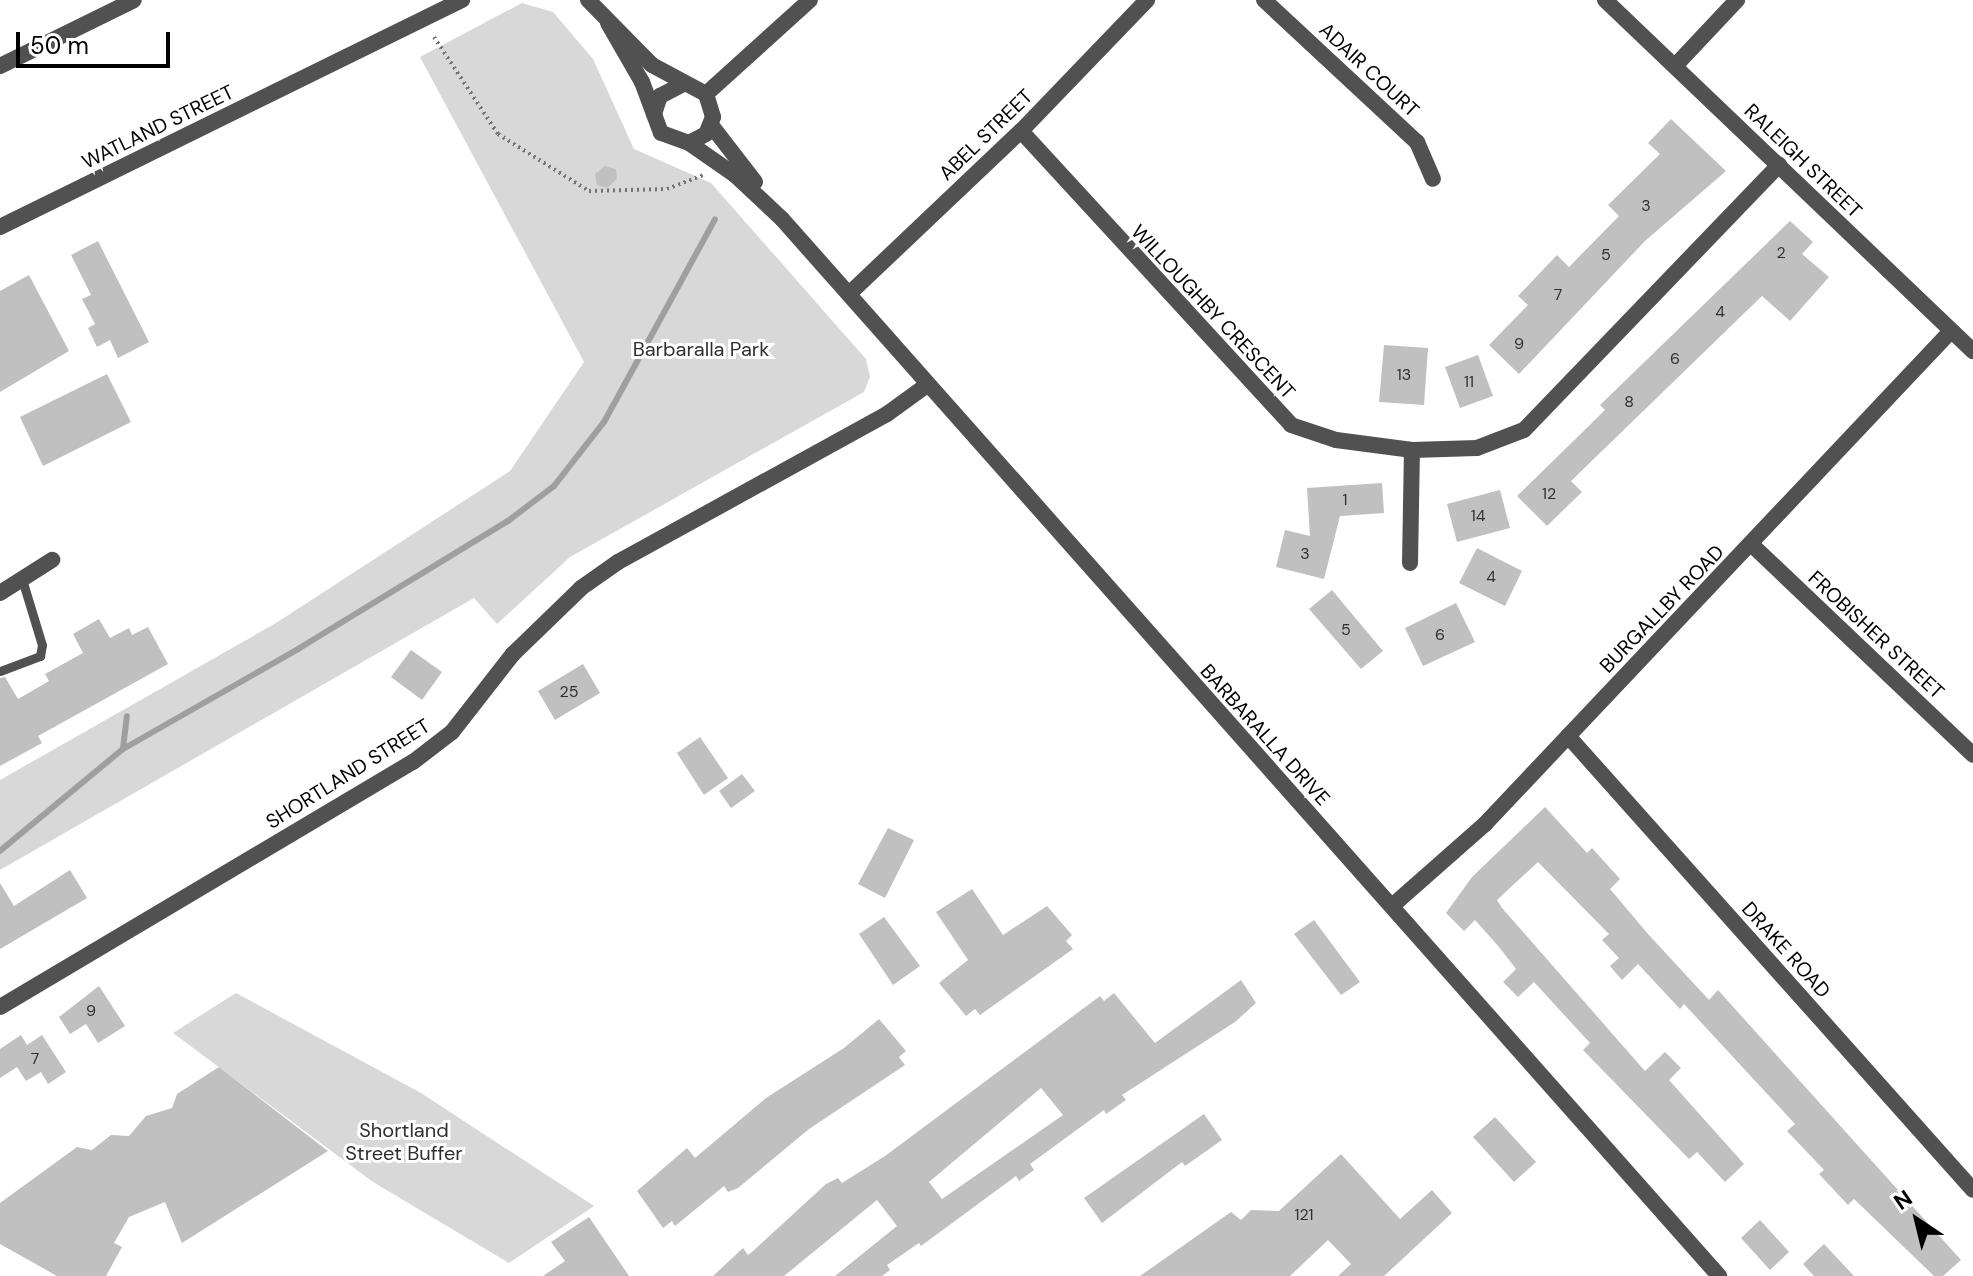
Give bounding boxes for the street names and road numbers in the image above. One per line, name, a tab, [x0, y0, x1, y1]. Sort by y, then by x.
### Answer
street label: ADAIR COURT	[1314, 18, 1424, 122]
street label: WATLAND STREET	[78, 80, 238, 174]
street label: ABEL STREET	[934, 84, 1038, 186]
street label: RALEIGH STREET	[1739, 99, 1867, 223]
street label: WILLOUGHBY CRESCENT	[1126, 220, 1300, 404]
street label: BURGALLBY ROAD	[1595, 540, 1729, 678]
street label: FROBISHER STREET	[1803, 566, 1949, 704]
street label: BARBARALLA DRIVE	[1195, 659, 1335, 811]
street label: SHORTLAND STREET	[262, 714, 434, 834]
street label: DRAKE ROAD	[1737, 897, 1835, 1003]

